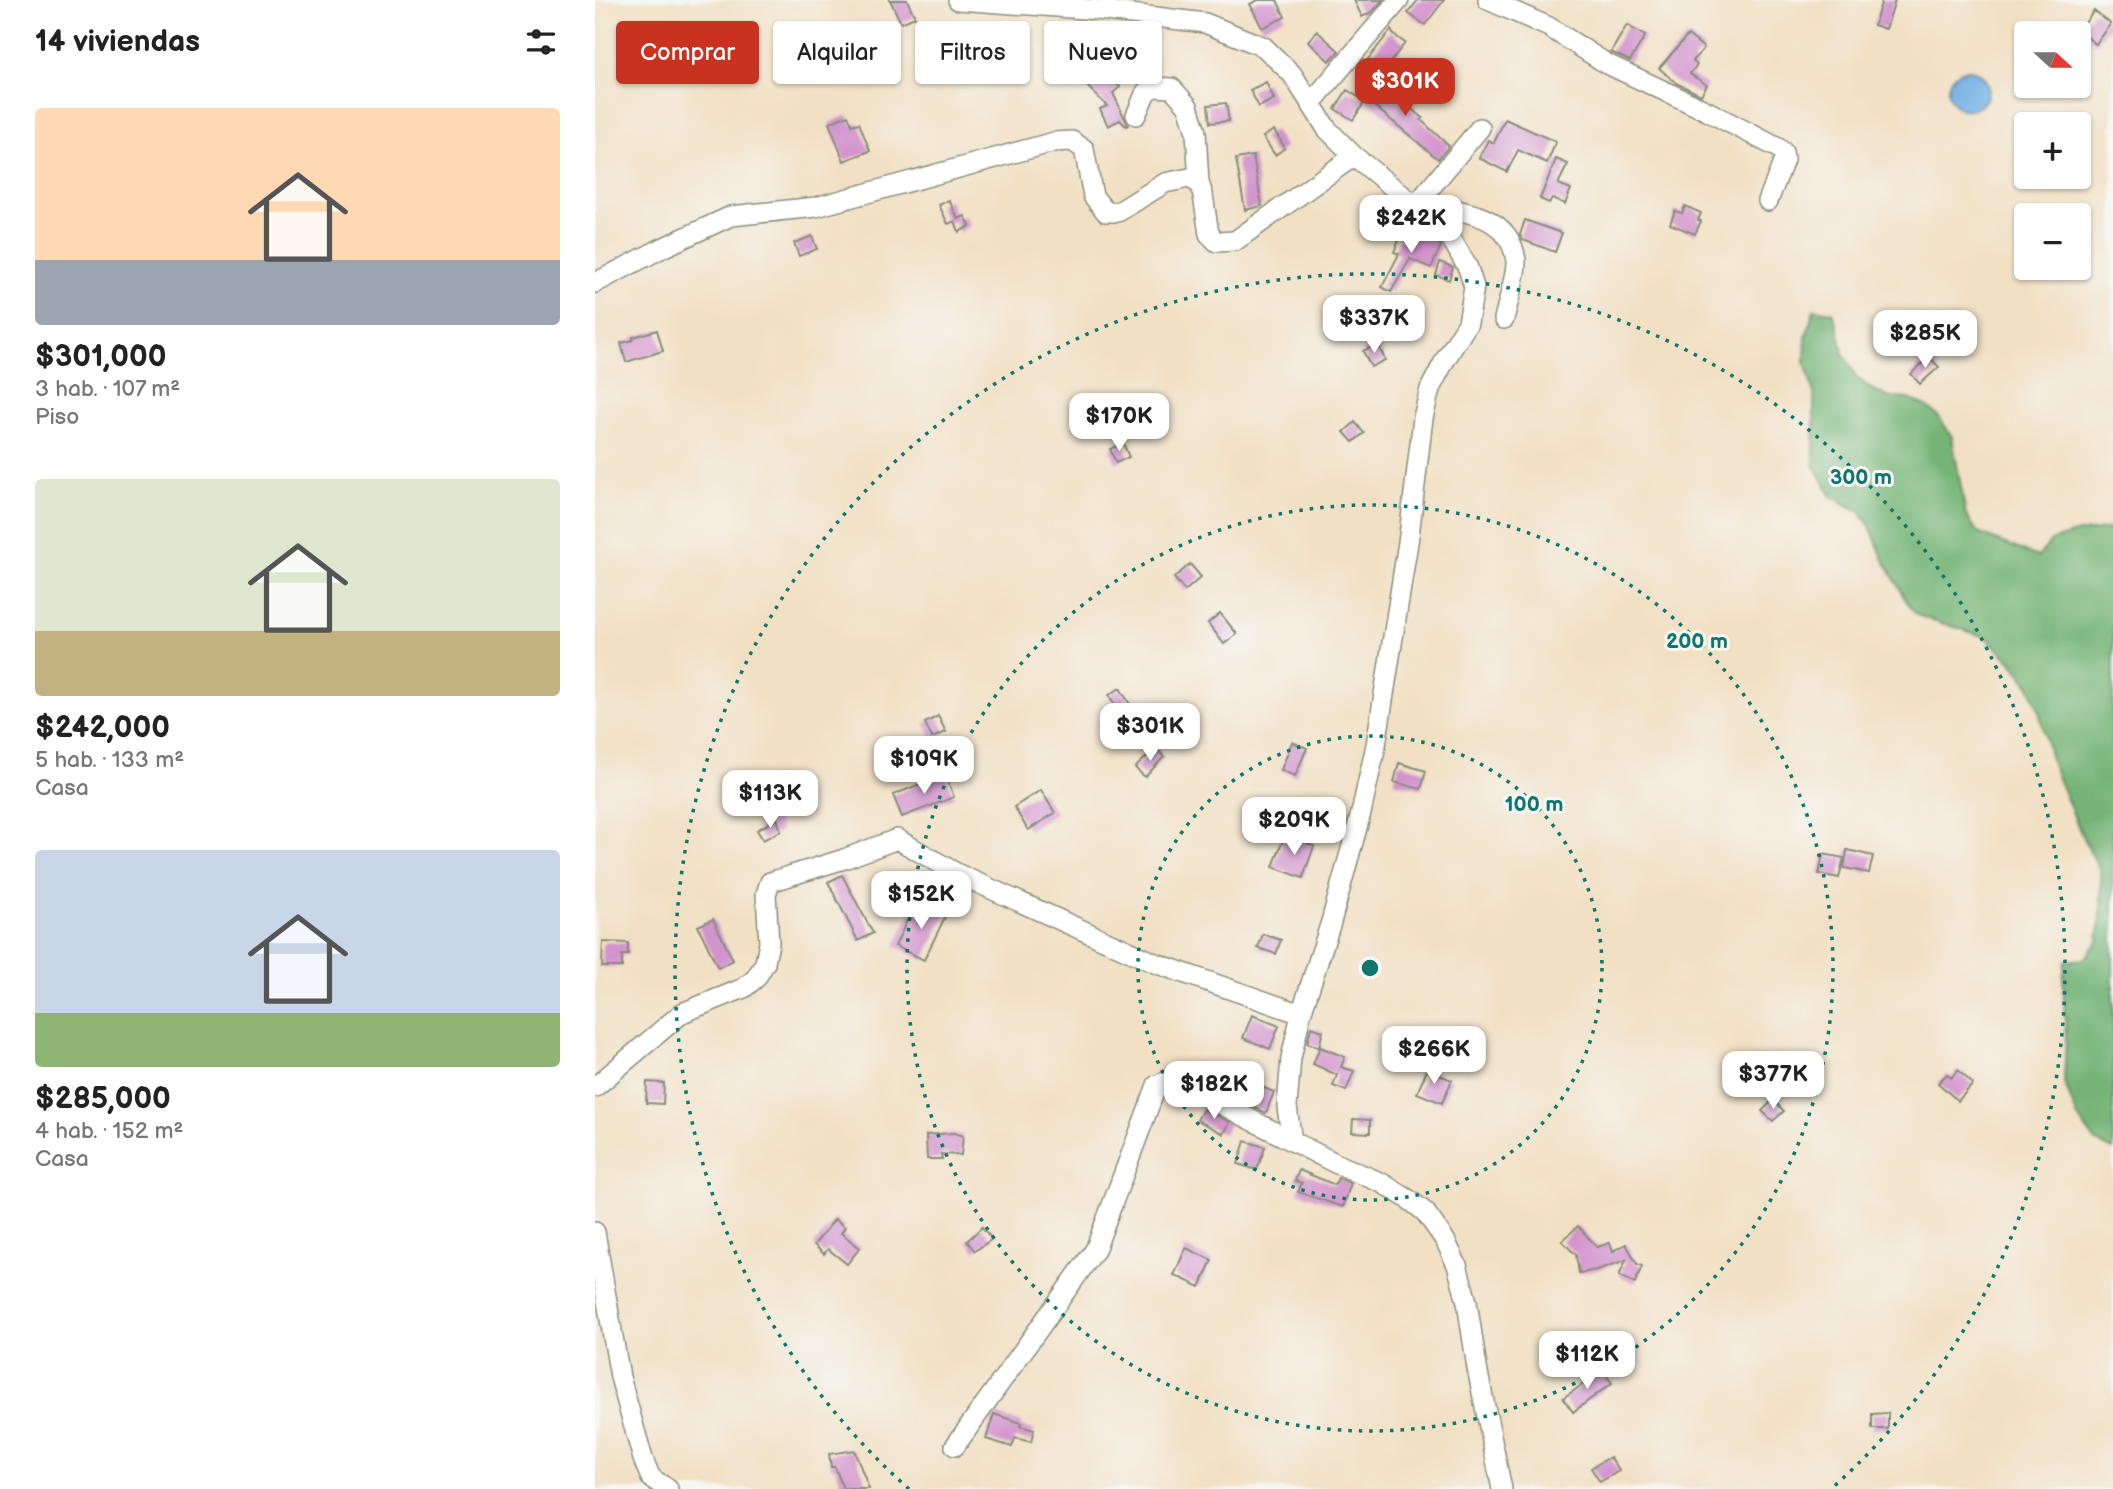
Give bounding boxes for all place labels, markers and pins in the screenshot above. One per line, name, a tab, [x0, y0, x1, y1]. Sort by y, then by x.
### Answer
pin: $301K	[1356, 58, 1454, 118]
pin: $242K	[1362, 196, 1460, 255]
pin: $337K	[1325, 296, 1423, 355]
pin: $285K	[1876, 310, 1974, 370]
pin: $170K	[1070, 393, 1168, 453]
pin: $301K	[1101, 704, 1199, 763]
pin: $109K	[875, 736, 973, 796]
pin: $113K	[721, 770, 819, 830]
pin: $209K	[1245, 798, 1343, 857]
pin: $152K	[872, 872, 970, 931]
centre of rings	[1358, 956, 1382, 980]
pin: $266K	[1385, 1026, 1483, 1086]
pin: $377K	[1724, 1052, 1822, 1111]
pin: $182K	[1165, 1062, 1263, 1121]
pin: $112K	[1538, 1332, 1636, 1391]

